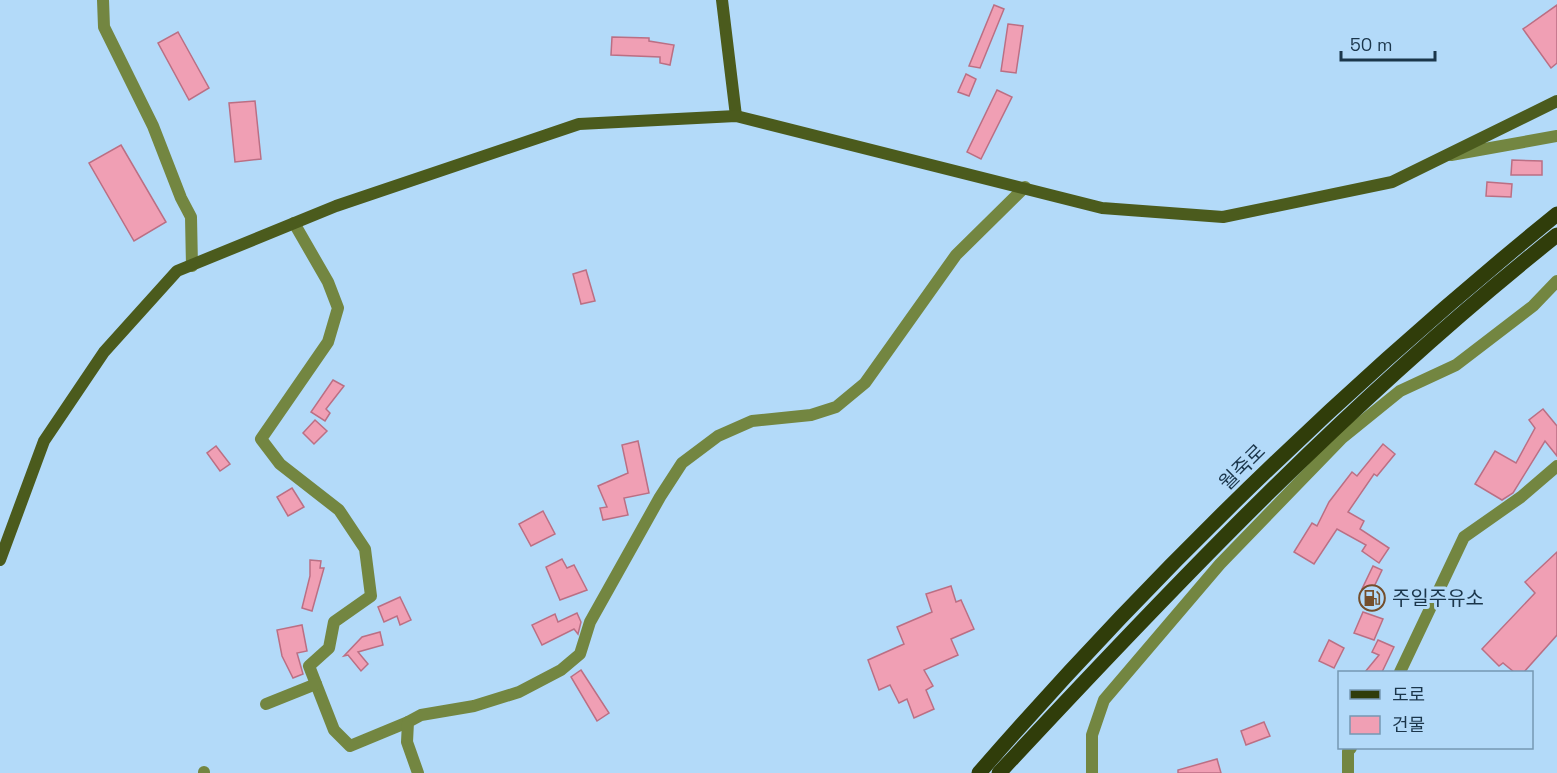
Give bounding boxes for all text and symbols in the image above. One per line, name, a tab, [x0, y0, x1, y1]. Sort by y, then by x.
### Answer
scale bar	[1341, 24, 1436, 62]
text: 50 m	[1350, 33, 1392, 56]
street label: 월죽로	[1213, 438, 1271, 496]
fuel station icon: 주일주유소	[1357, 583, 1387, 613]
place label: 주일주유소	[1392, 585, 1484, 611]
legend	[1338, 671, 1533, 749]
text: 도로	[1392, 683, 1425, 706]
text: 건물	[1392, 713, 1425, 736]

